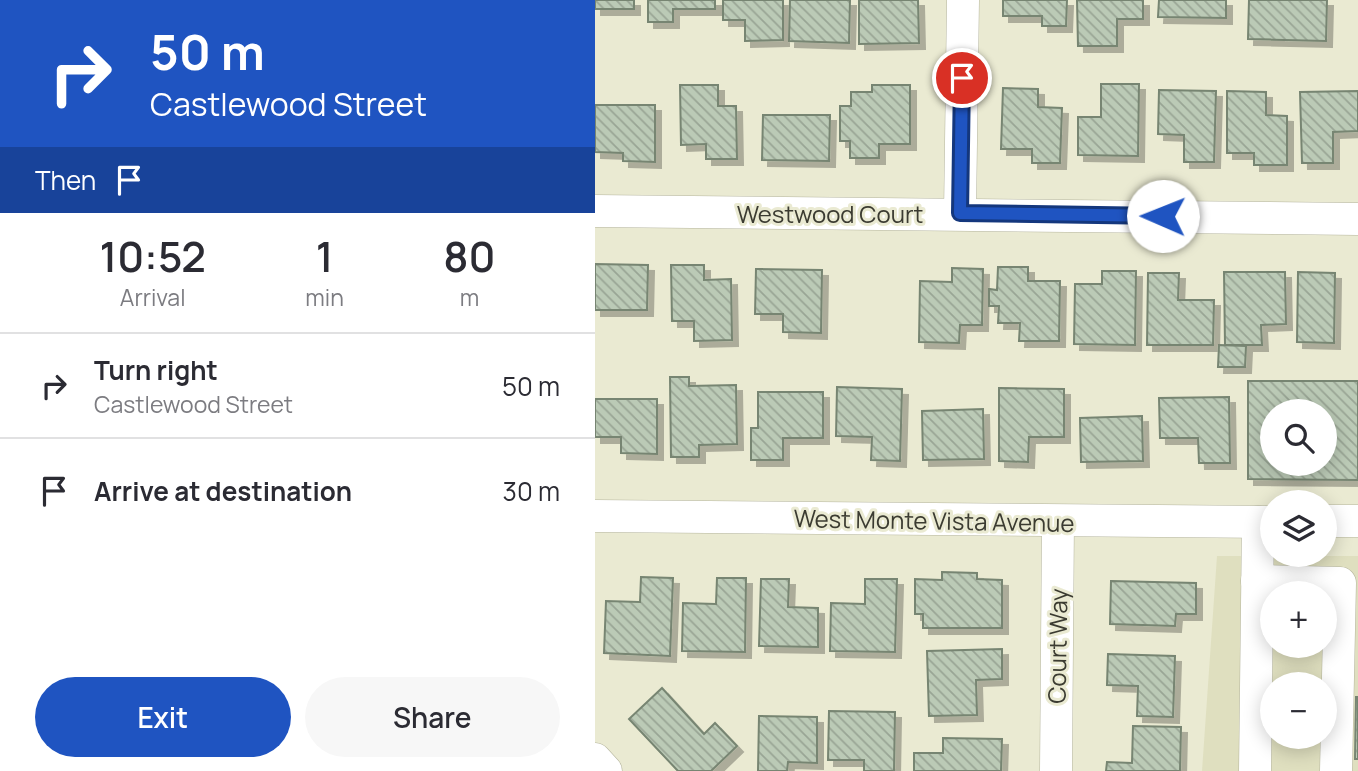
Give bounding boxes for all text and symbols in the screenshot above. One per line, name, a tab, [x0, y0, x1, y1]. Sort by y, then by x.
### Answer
text: 50 m	[150, 18, 265, 85]
icon: right	[35, 28, 126, 119]
pin	[932, 48, 992, 108]
icon: arrive	[943, 59, 981, 97]
text: Castlewood Street	[150, 82, 427, 126]
icon: arrive	[110, 161, 148, 199]
text: Then	[35, 162, 96, 198]
position arrow	[1126, 179, 1200, 253]
street label: Westwood Court	[737, 197, 923, 230]
text: 10:52	[99, 227, 206, 285]
text: 1	[316, 227, 334, 285]
text: 80	[443, 227, 496, 285]
text: Arrival	[120, 281, 186, 313]
text: min	[305, 281, 344, 313]
text: m	[460, 281, 479, 313]
text: Turn right	[94, 352, 218, 388]
icon: right	[35, 367, 73, 405]
text: 50 m	[502, 368, 560, 404]
text: Castlewood Street	[94, 388, 293, 420]
map controls	[1260, 399, 1337, 749]
button: search	[1260, 399, 1337, 476]
icon: arrive	[35, 472, 73, 510]
text: Arrive at destination	[94, 473, 352, 509]
text: 30 m	[503, 473, 560, 509]
button: layers	[1260, 490, 1337, 567]
street label: West Monte Vista Avenue	[793, 501, 1075, 539]
button: +	[1260, 581, 1337, 658]
street label: Court Way	[1039, 588, 1075, 704]
button: −	[1260, 672, 1337, 749]
button: Exit	[35, 677, 291, 757]
button: Share	[305, 677, 560, 757]

